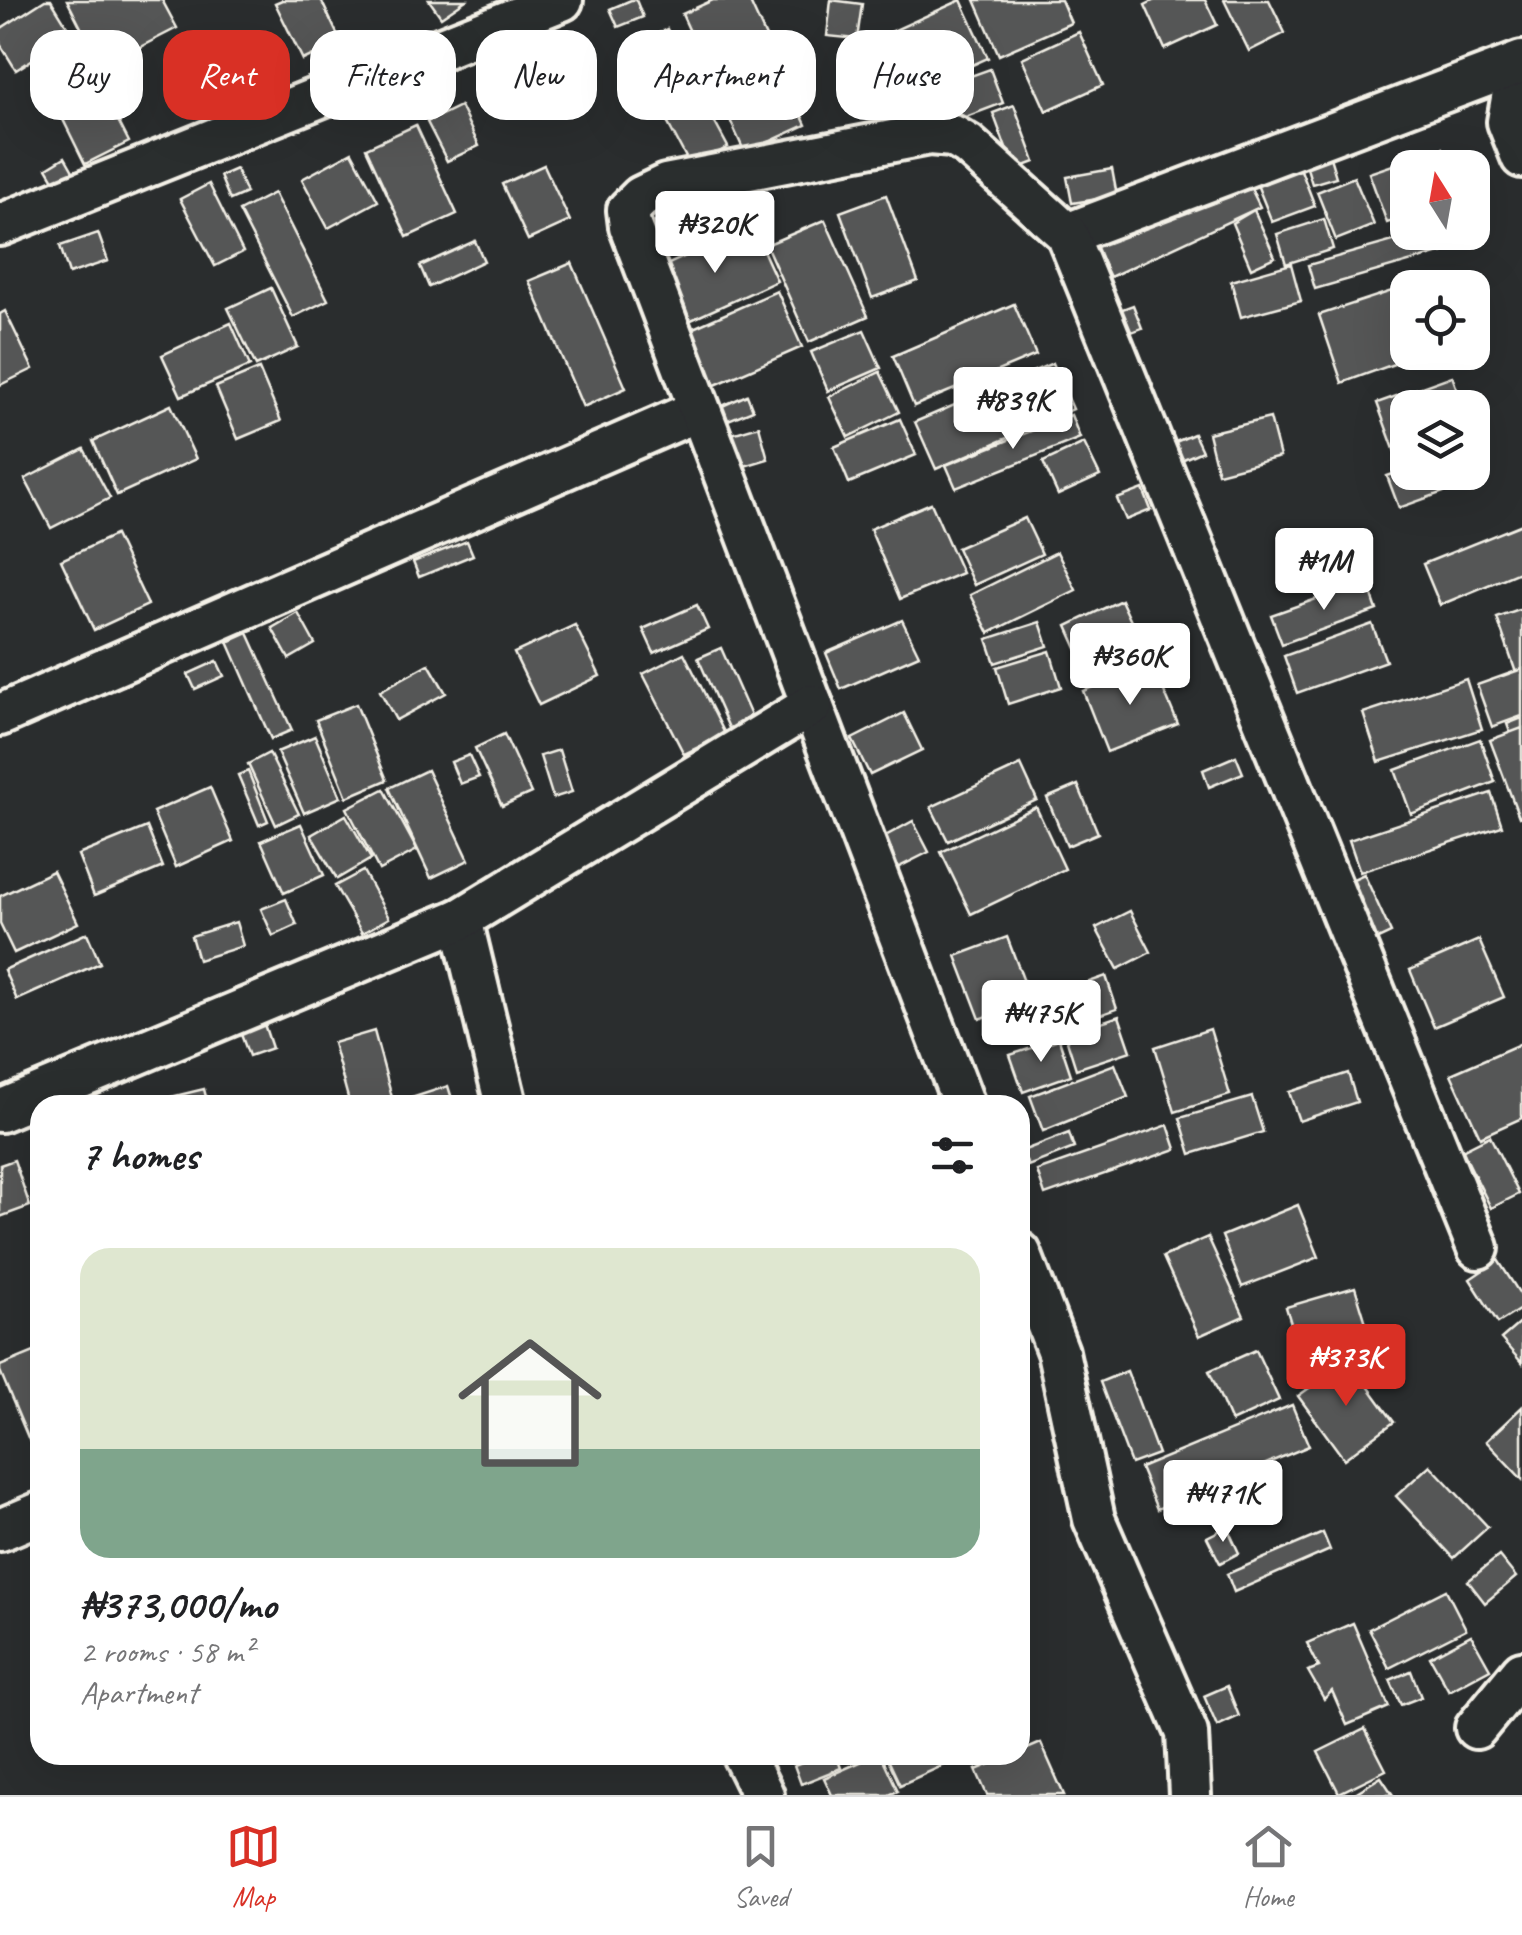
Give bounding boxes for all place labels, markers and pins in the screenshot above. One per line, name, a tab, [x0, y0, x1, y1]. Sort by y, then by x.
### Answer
pin: ₦320K	[645, 191, 785, 276]
pin: ₦839K	[943, 367, 1083, 452]
pin: ₦1M	[1276, 528, 1372, 613]
pin: ₦360K	[1060, 623, 1200, 708]
pin: ₦475K	[971, 980, 1111, 1065]
pin: ₦373K	[1276, 1324, 1416, 1409]
pin: ₦471K	[1153, 1460, 1293, 1545]

